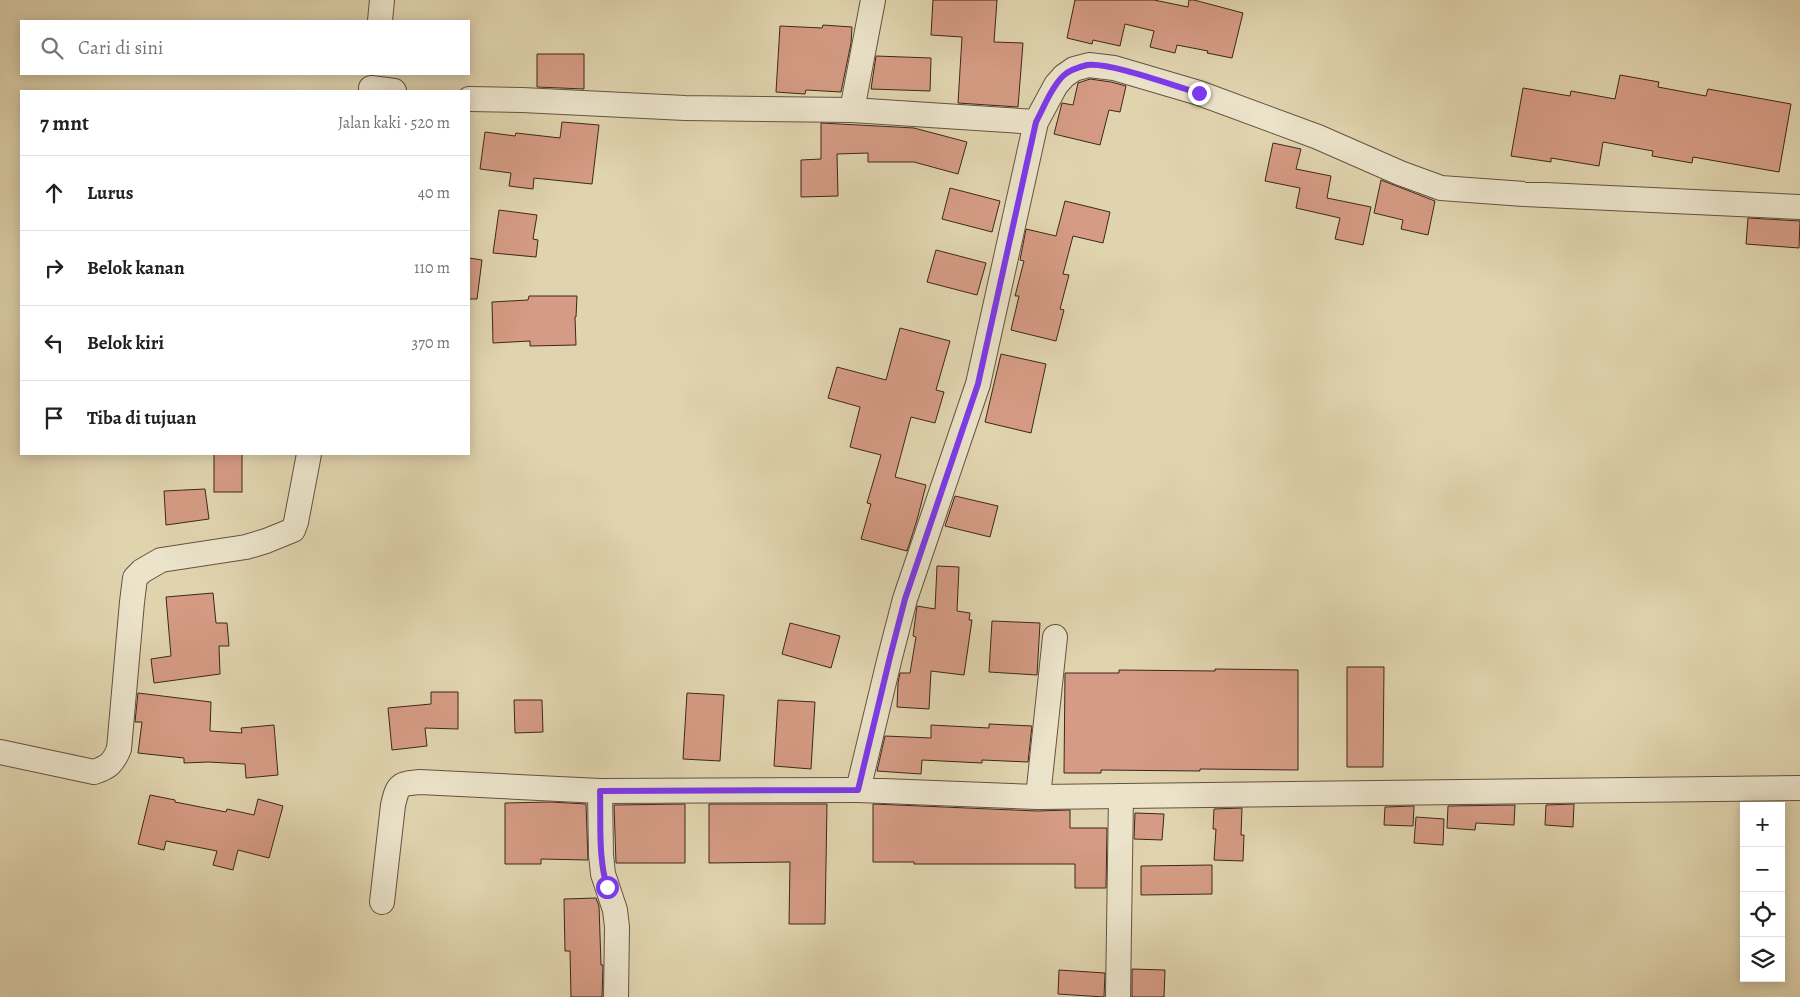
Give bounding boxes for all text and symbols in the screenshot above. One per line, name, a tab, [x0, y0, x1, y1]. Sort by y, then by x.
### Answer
search box	[20, 20, 470, 75]
icon: search	[38, 34, 66, 62]
text: Cari di sini	[78, 35, 163, 61]
route end	[1188, 82, 1211, 105]
text: 7 mnt	[40, 109, 89, 137]
text: Jalan kaki · 520 m	[338, 112, 450, 134]
icon: ahead	[40, 179, 68, 207]
text: Lurus	[87, 180, 133, 206]
text: 40 m	[418, 182, 450, 204]
icon: right	[40, 254, 68, 282]
text: Belok kanan	[87, 255, 185, 281]
text: 110 m	[414, 257, 450, 279]
icon: left	[40, 329, 68, 357]
text: Belok kiri	[87, 330, 164, 356]
text: 370 m	[412, 332, 450, 354]
icon: arrive	[40, 404, 68, 432]
text: Tiba di tujuan	[87, 405, 196, 431]
map controls	[1740, 802, 1785, 982]
button: +	[1740, 802, 1785, 847]
button: −	[1740, 847, 1785, 892]
route start	[596, 876, 619, 899]
button: locate	[1740, 892, 1785, 937]
button: layers	[1740, 937, 1785, 982]

